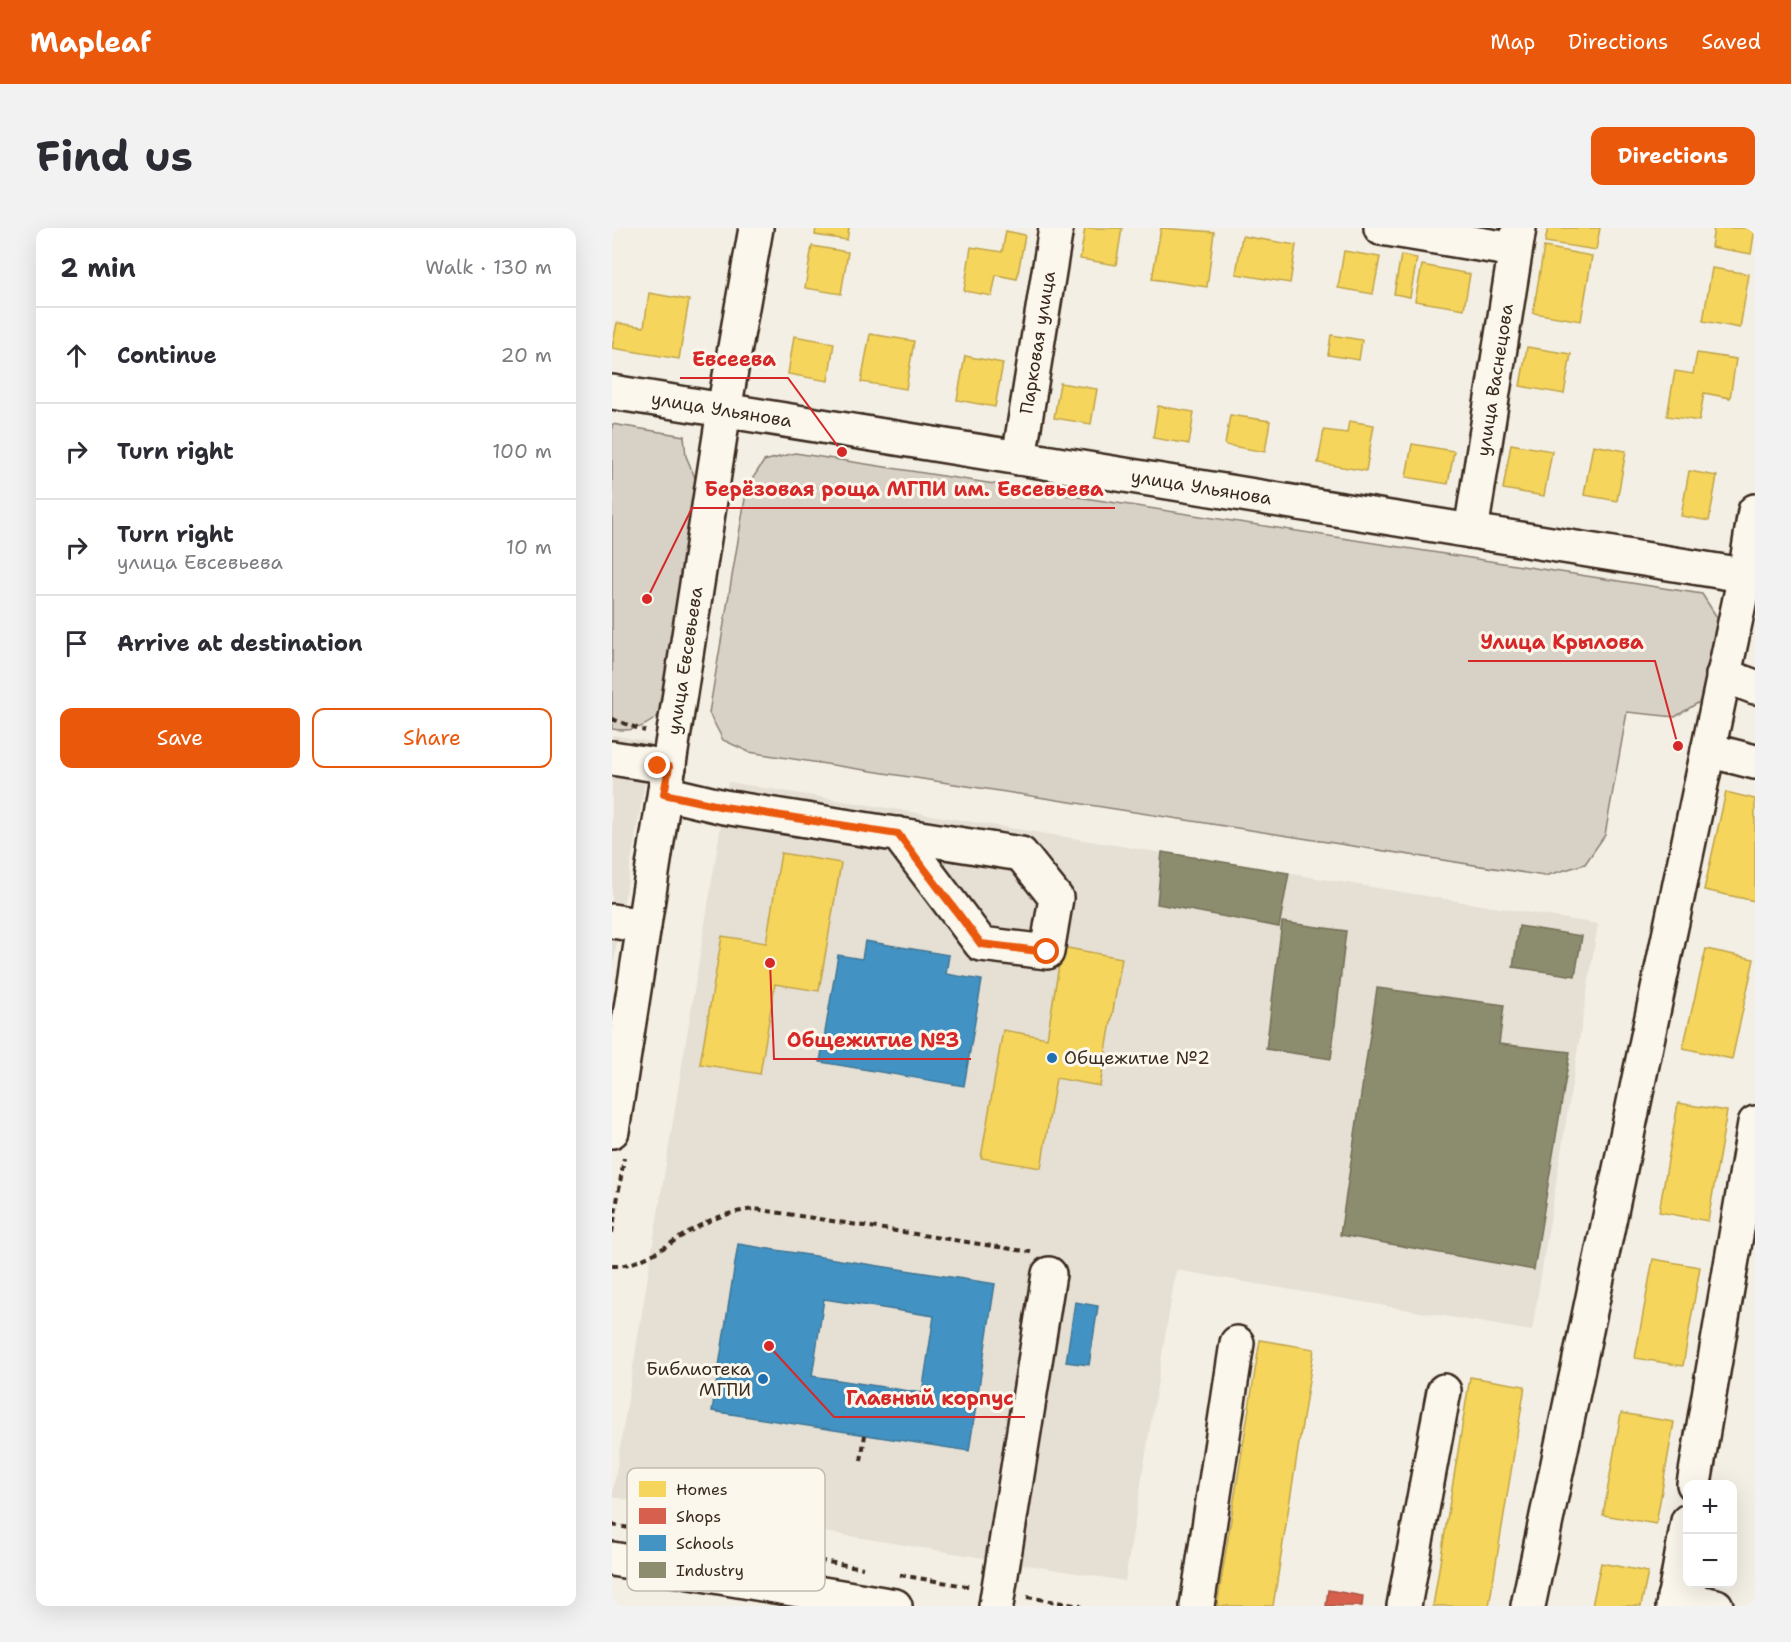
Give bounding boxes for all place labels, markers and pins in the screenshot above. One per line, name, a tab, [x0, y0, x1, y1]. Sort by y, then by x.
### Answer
callout: Евсеева	[680, 340, 788, 378]
callout: Берёзовая роща МГПИ им. Евсевьева	[692, 470, 1115, 508]
callout: Улица Крылова	[1468, 623, 1655, 661]
callout: Общежитие №3	[774, 1021, 971, 1059]
place label: Общежитие №2	[1064, 1046, 1210, 1070]
marker: Общежитие №2	[1045, 1051, 1059, 1065]
place label: Библиотека МГПИ	[646, 1357, 751, 1402]
marker: Библиотека МГПИ	[756, 1372, 770, 1386]
callout: Главный корпус	[834, 1379, 1025, 1417]

